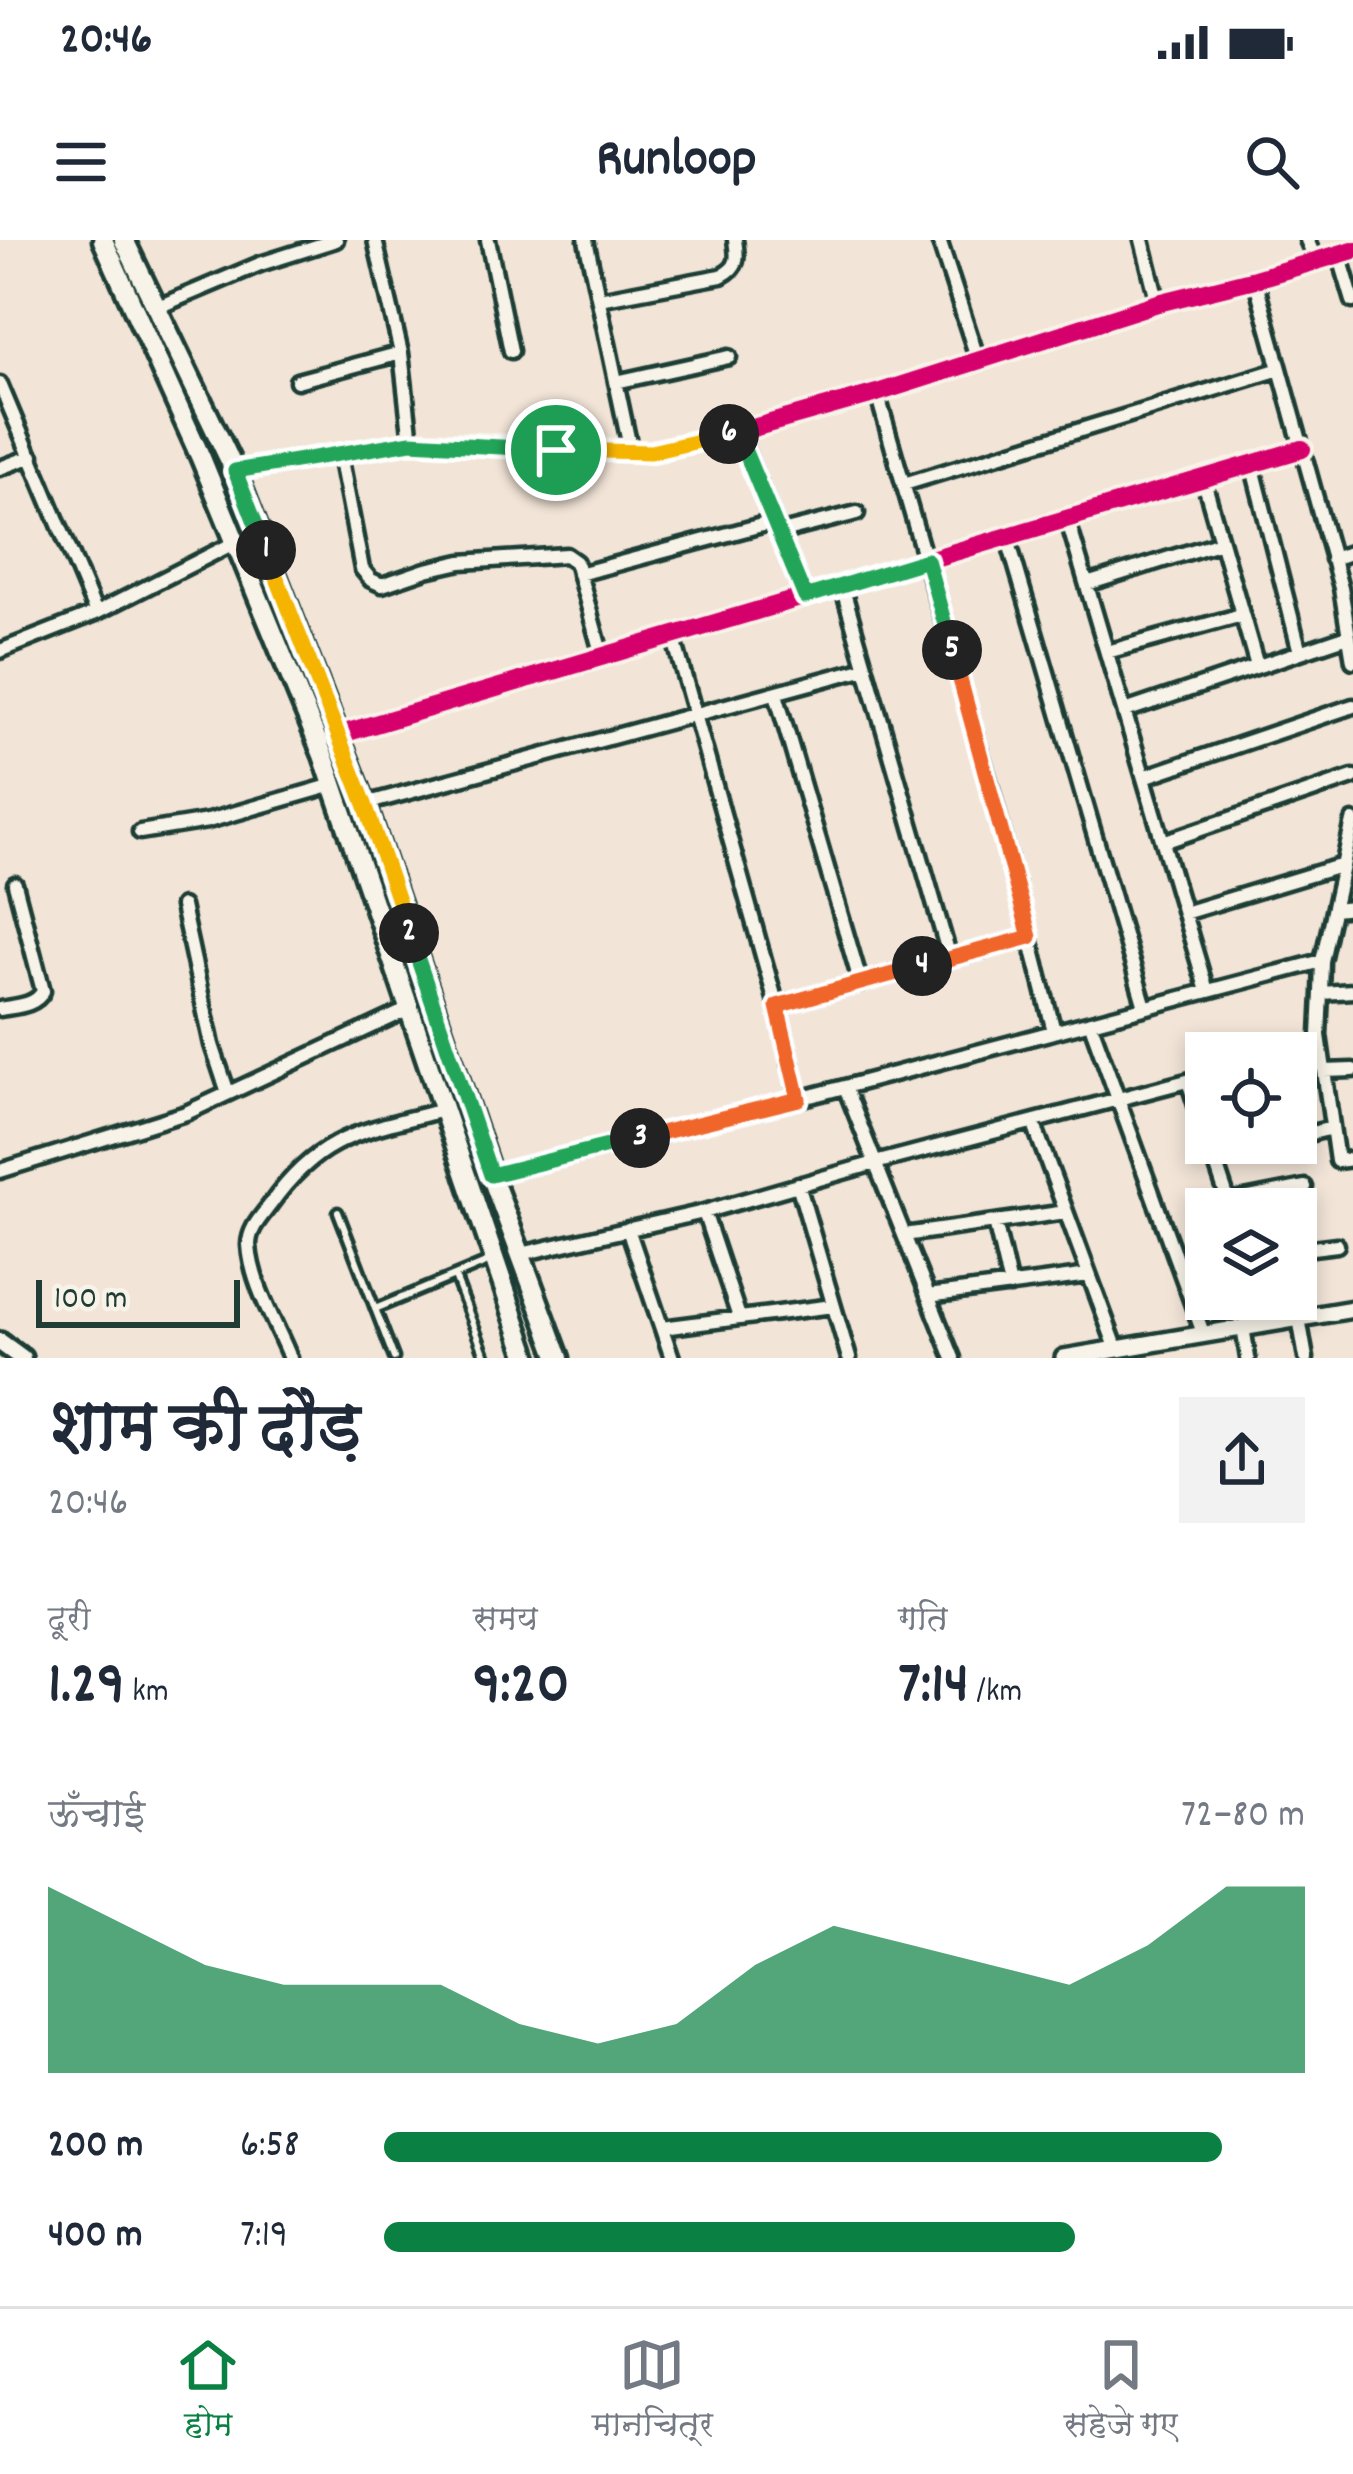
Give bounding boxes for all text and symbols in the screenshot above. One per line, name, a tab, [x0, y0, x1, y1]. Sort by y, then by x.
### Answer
text: 20:46	[60, 10, 152, 74]
text: Runloop	[596, 124, 757, 201]
icon: menu	[48, 129, 114, 195]
icon: search	[1239, 129, 1305, 195]
pin	[505, 399, 607, 501]
pin: 6	[699, 404, 759, 464]
text: 6	[721, 410, 737, 457]
icon: arrive	[523, 417, 589, 483]
pin: 1	[236, 520, 296, 580]
text: 1	[262, 526, 270, 573]
pin: 5	[922, 620, 982, 680]
text: 5	[944, 626, 960, 673]
pin: 2	[379, 903, 439, 963]
text: 2	[402, 909, 416, 956]
pin: 4	[892, 936, 952, 996]
text: 4	[915, 942, 929, 989]
map controls	[1185, 1032, 1317, 1320]
button: locate	[1185, 1032, 1317, 1164]
pin: 3	[610, 1108, 670, 1168]
text: 3	[633, 1114, 647, 1161]
button: layers	[1185, 1188, 1317, 1320]
scale bar	[36, 1274, 240, 1327]
text: 100 m	[54, 1277, 127, 1324]
text: शाम की दौड़	[48, 1386, 361, 1480]
button: share	[1179, 1397, 1305, 1523]
text: 20:46	[48, 1478, 128, 1533]
text: दूरी	[48, 1598, 91, 1645]
text: समय	[473, 1598, 538, 1645]
text: गति	[898, 1598, 948, 1645]
text: 1.29	[48, 1645, 125, 1731]
text: 9:20	[473, 1645, 569, 1731]
text: 7:14	[898, 1645, 969, 1731]
text: km	[125, 1670, 169, 1717]
text: /km	[969, 1670, 1022, 1717]
text: ऊँचाई	[48, 1790, 146, 1845]
text: 72–80 m	[1181, 1790, 1305, 1845]
text: 200 m	[48, 2120, 143, 2175]
text: 6:58	[240, 2120, 299, 2175]
text: 400 m	[48, 2210, 142, 2265]
text: 7:19	[240, 2210, 288, 2265]
tab: होम	[175, 2332, 241, 2451]
tab: मानचित्र	[592, 2332, 713, 2451]
tab: सहेजे गए	[1064, 2332, 1178, 2451]

